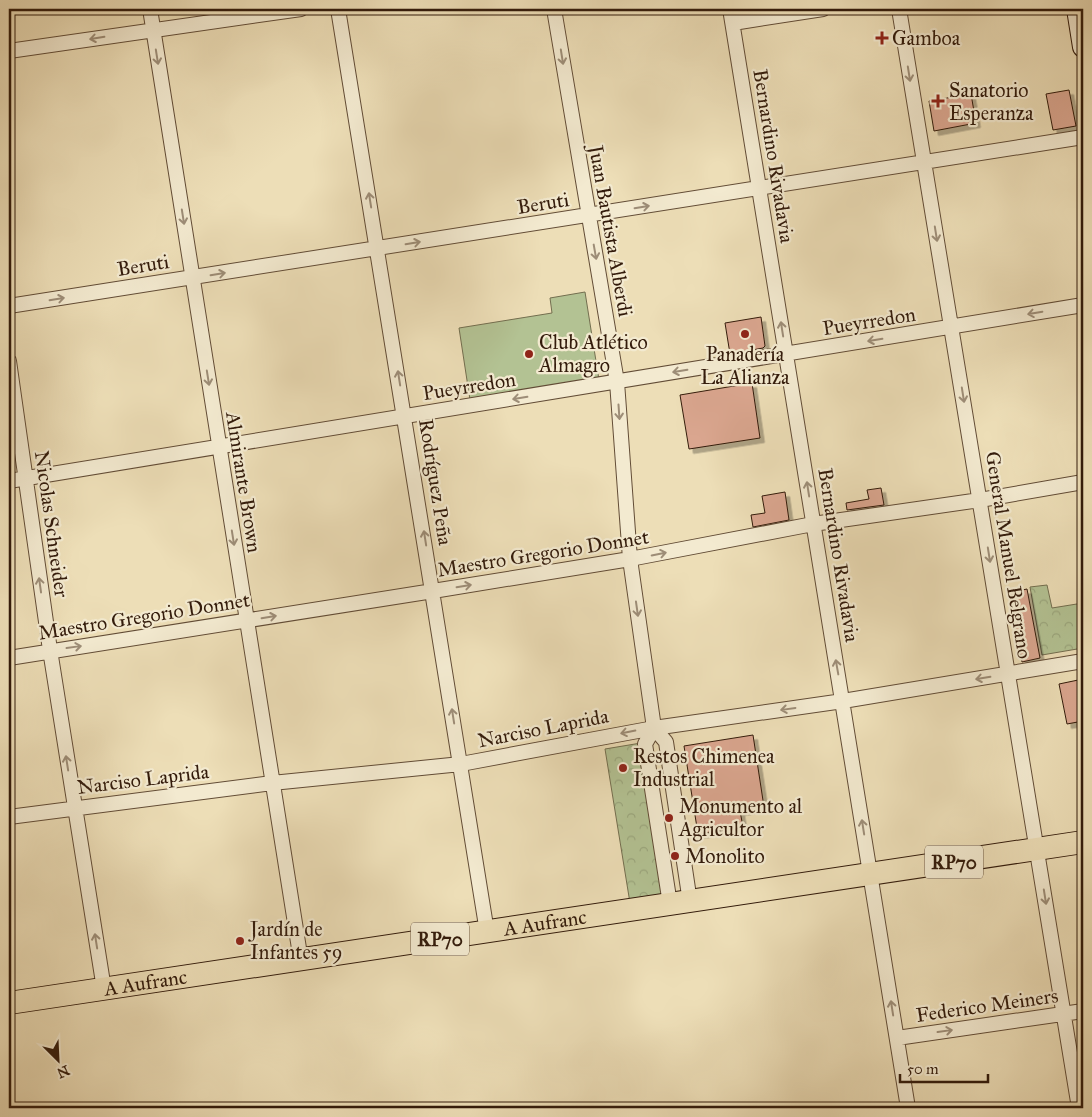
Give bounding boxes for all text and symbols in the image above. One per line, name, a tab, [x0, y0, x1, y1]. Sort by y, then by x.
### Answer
place label: Gamboa	[892, 26, 961, 50]
marker: Gamboa	[876, 32, 888, 44]
one-way arrow	[89, 33, 105, 43]
one-way arrow	[558, 48, 568, 64]
one-way arrow	[153, 49, 163, 65]
one-way arrow	[905, 66, 915, 82]
street label: Bernardino Rivadavia	[748, 67, 800, 245]
place label: Sanatorio Esperanza	[949, 78, 1034, 125]
marker: Sanatorio Esperanza	[931, 94, 945, 108]
street label: Juan Bautista Alberdi	[583, 141, 638, 319]
street label: Beruti	[515, 187, 571, 219]
one-way arrow	[364, 193, 374, 209]
one-way arrow	[634, 202, 650, 212]
one-way arrow	[178, 209, 188, 225]
one-way arrow	[931, 226, 941, 242]
one-way arrow	[404, 238, 420, 248]
one-way arrow	[590, 243, 600, 259]
street label: Beruti	[115, 249, 171, 281]
one-way arrow	[209, 269, 225, 279]
one-way arrow	[49, 294, 65, 304]
street label: Pueyrredon	[821, 302, 917, 340]
one-way arrow	[1028, 309, 1044, 319]
one-way arrow	[777, 321, 787, 337]
marker: Panadería La Alianza	[739, 328, 751, 340]
place label: Club Atlético Almagro	[538, 330, 648, 378]
one-way arrow	[867, 335, 883, 345]
place label: Panadería La Alianza	[701, 342, 790, 389]
marker: Club Atlético Almagro	[523, 348, 535, 360]
street label: Pueyrredon	[421, 367, 517, 405]
one-way arrow	[672, 367, 688, 377]
one-way arrow	[203, 370, 213, 386]
one-way arrow	[393, 370, 403, 386]
one-way arrow	[958, 386, 968, 402]
one-way arrow	[512, 393, 528, 403]
one-way arrow	[614, 404, 624, 420]
street label: Almirante Brown	[221, 409, 267, 554]
street label: Rodríguez Peña	[413, 417, 458, 548]
street label: Nicolas Schneider	[30, 449, 74, 599]
street label: General Manuel Belgrano	[980, 450, 1037, 661]
street label: Bernardino Rivadavia	[813, 466, 865, 644]
one-way arrow	[803, 482, 813, 498]
street label: Maestro Gregorio Donnet	[435, 524, 651, 583]
one-way arrow	[228, 530, 238, 546]
one-way arrow	[419, 531, 429, 547]
one-way arrow	[985, 547, 995, 563]
one-way arrow	[651, 548, 667, 558]
one-way arrow	[35, 577, 45, 593]
one-way arrow	[456, 581, 472, 591]
street label: Maestro Gregorio Donnet	[36, 587, 252, 646]
one-way arrow	[632, 600, 642, 616]
one-way arrow	[261, 612, 277, 622]
one-way arrow	[66, 641, 82, 651]
one-way arrow	[832, 659, 842, 675]
one-way arrow	[976, 673, 992, 683]
street label: Narciso Laprida	[476, 703, 611, 752]
one-way arrow	[781, 704, 797, 714]
one-way arrow	[448, 709, 458, 725]
one-way arrow	[620, 728, 636, 738]
place label: Restos Chimenea Industrial	[633, 744, 775, 791]
one-way arrow	[62, 755, 72, 771]
street label: Narciso Laprida	[76, 759, 211, 799]
marker: Restos Chimenea Industrial	[617, 762, 629, 774]
place label: Monumento al Agricultor	[678, 794, 803, 842]
marker: Monumento al Agricultor	[663, 812, 675, 824]
one-way arrow	[858, 820, 868, 836]
place label: Monolito	[685, 844, 765, 868]
road number: RP70	[925, 846, 983, 879]
marker: Monolito	[669, 850, 681, 862]
one-way arrow	[1040, 889, 1050, 905]
street label: A Aufranc	[501, 905, 588, 941]
place label: Jardín de Infantes 59	[248, 917, 342, 964]
road number: RP70	[411, 922, 469, 956]
one-way arrow	[91, 933, 101, 949]
marker: Jardín de Infantes 59	[234, 935, 246, 947]
street label: A Aufranc	[101, 964, 189, 1001]
street label: Federico Meiners	[914, 983, 1060, 1027]
one-way arrow	[887, 1001, 897, 1017]
one-way arrow	[937, 1026, 953, 1036]
north arrow	[32, 1034, 82, 1084]
scale bar	[900, 1052, 987, 1084]
text: 50 m	[907, 1060, 939, 1078]
text: N	[54, 1061, 72, 1082]

